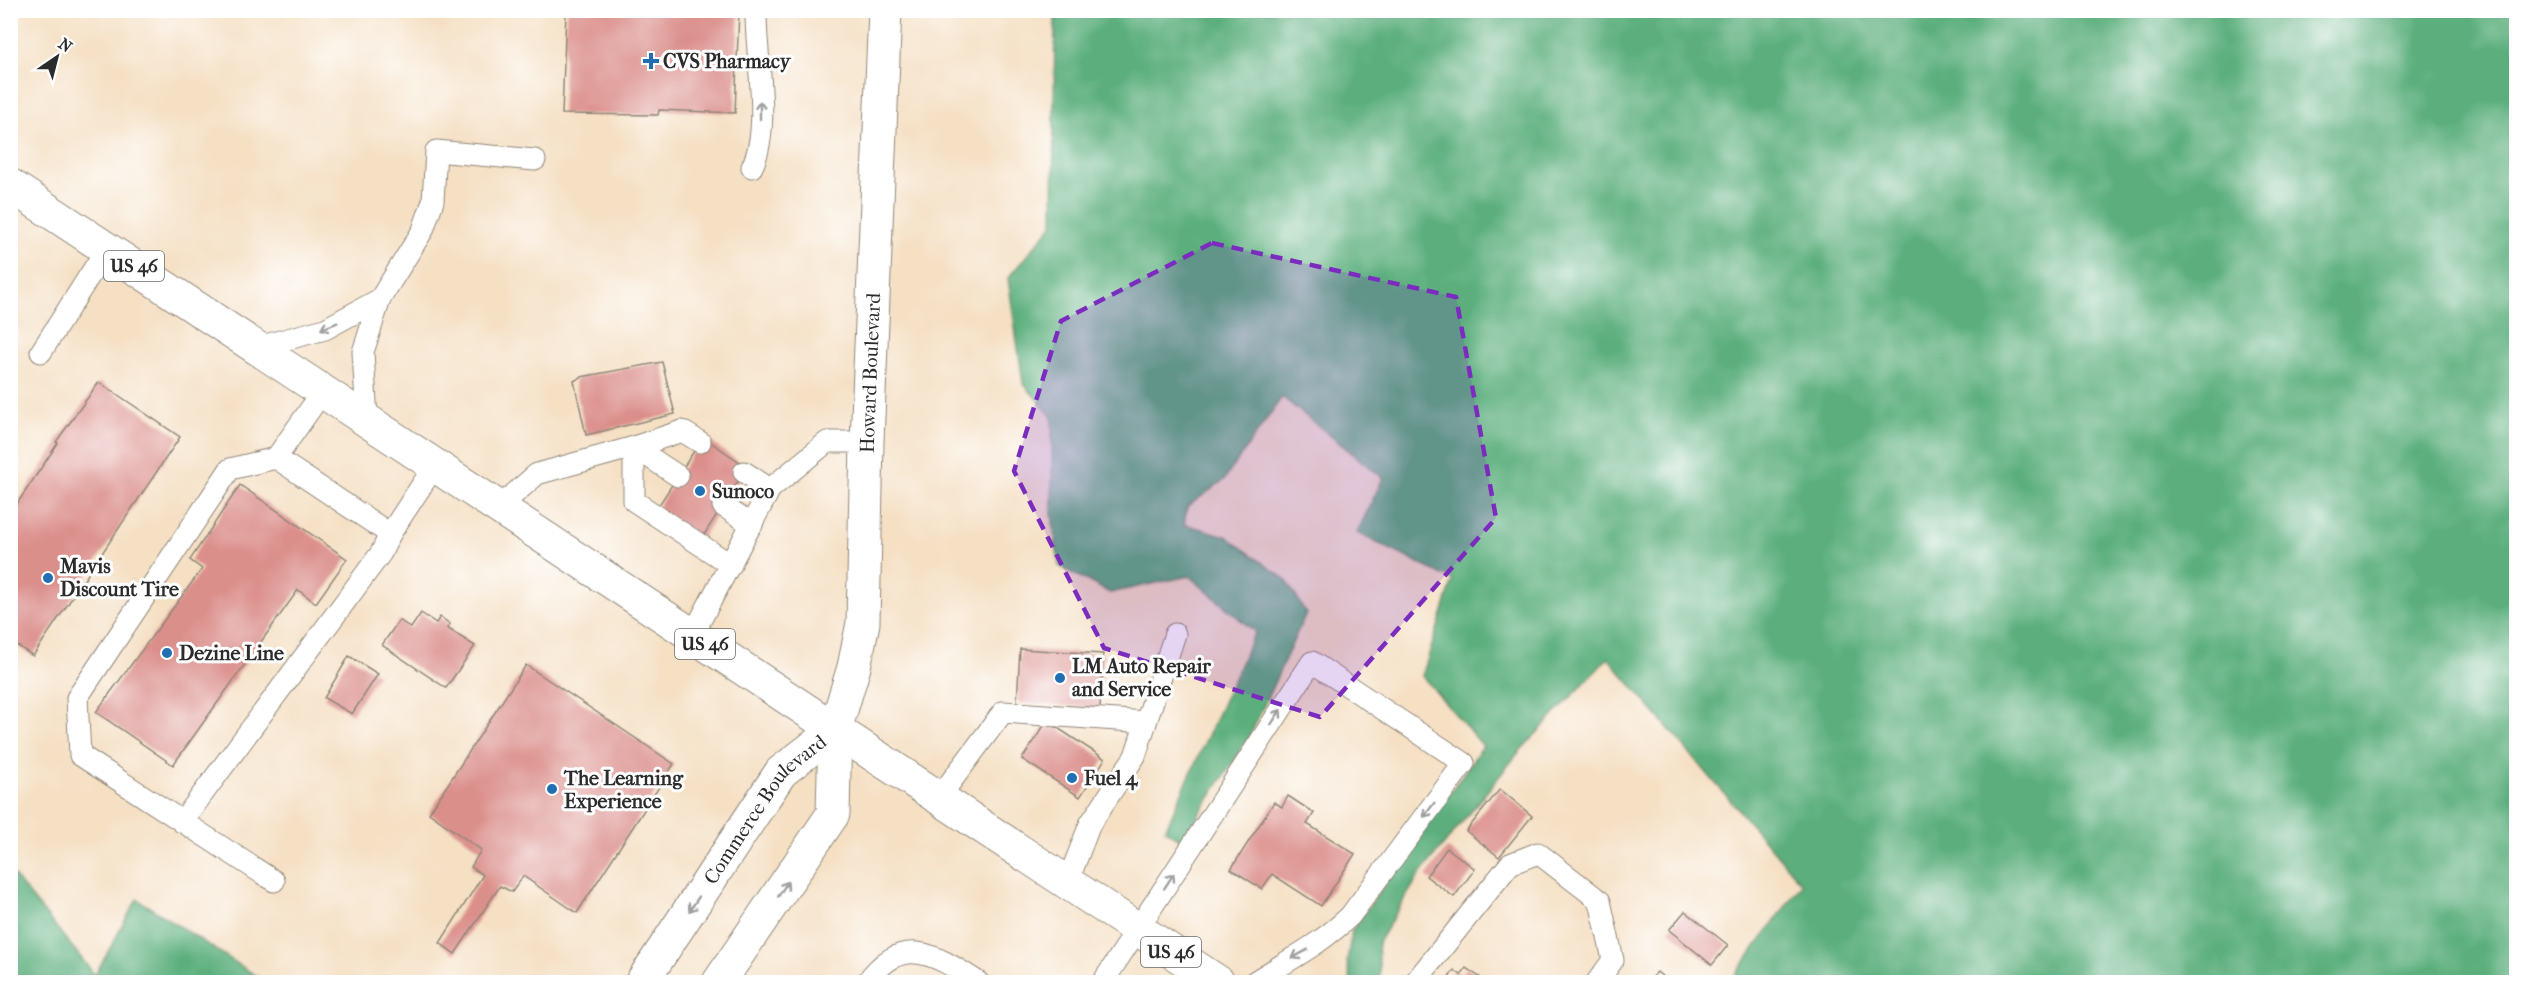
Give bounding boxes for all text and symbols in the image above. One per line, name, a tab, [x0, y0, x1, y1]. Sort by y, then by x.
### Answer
north arrow	[27, 27, 87, 87]
text: N	[55, 34, 76, 57]
place label: CVS Pharmacy	[663, 50, 792, 73]
marker: CVS Pharmacy	[644, 54, 658, 68]
one-way arrow	[754, 101, 766, 121]
road number: US 46	[104, 251, 164, 281]
street label: Howard Boulevard	[855, 291, 885, 453]
one-way arrow	[321, 322, 339, 333]
place label: Sunoco	[712, 480, 774, 503]
marker: Sunoco	[693, 484, 707, 498]
place label: Mavis Discount Tire	[59, 555, 179, 601]
marker: Mavis Discount Tire	[41, 571, 55, 585]
road number: US 46	[675, 629, 735, 659]
place label: Dezine Line	[179, 642, 284, 665]
marker: Dezine Line	[160, 646, 174, 660]
place label: LM Auto Repair and Service	[1072, 655, 1211, 701]
marker: LM Auto Repair and Service	[1053, 671, 1067, 685]
one-way arrow	[1270, 710, 1282, 726]
street label: Commerce Boulevard	[699, 729, 832, 888]
place label: The Learning Experience	[563, 767, 684, 813]
place label: Fuel 4	[1083, 767, 1139, 791]
marker: Fuel 4	[1065, 771, 1079, 785]
marker: The Learning Experience	[545, 782, 559, 796]
one-way arrow	[1423, 802, 1435, 818]
one-way arrow	[1163, 872, 1176, 889]
one-way arrow	[777, 881, 789, 898]
one-way arrow	[687, 896, 700, 913]
road number: US 46	[1141, 937, 1201, 967]
one-way arrow	[1292, 949, 1310, 960]

